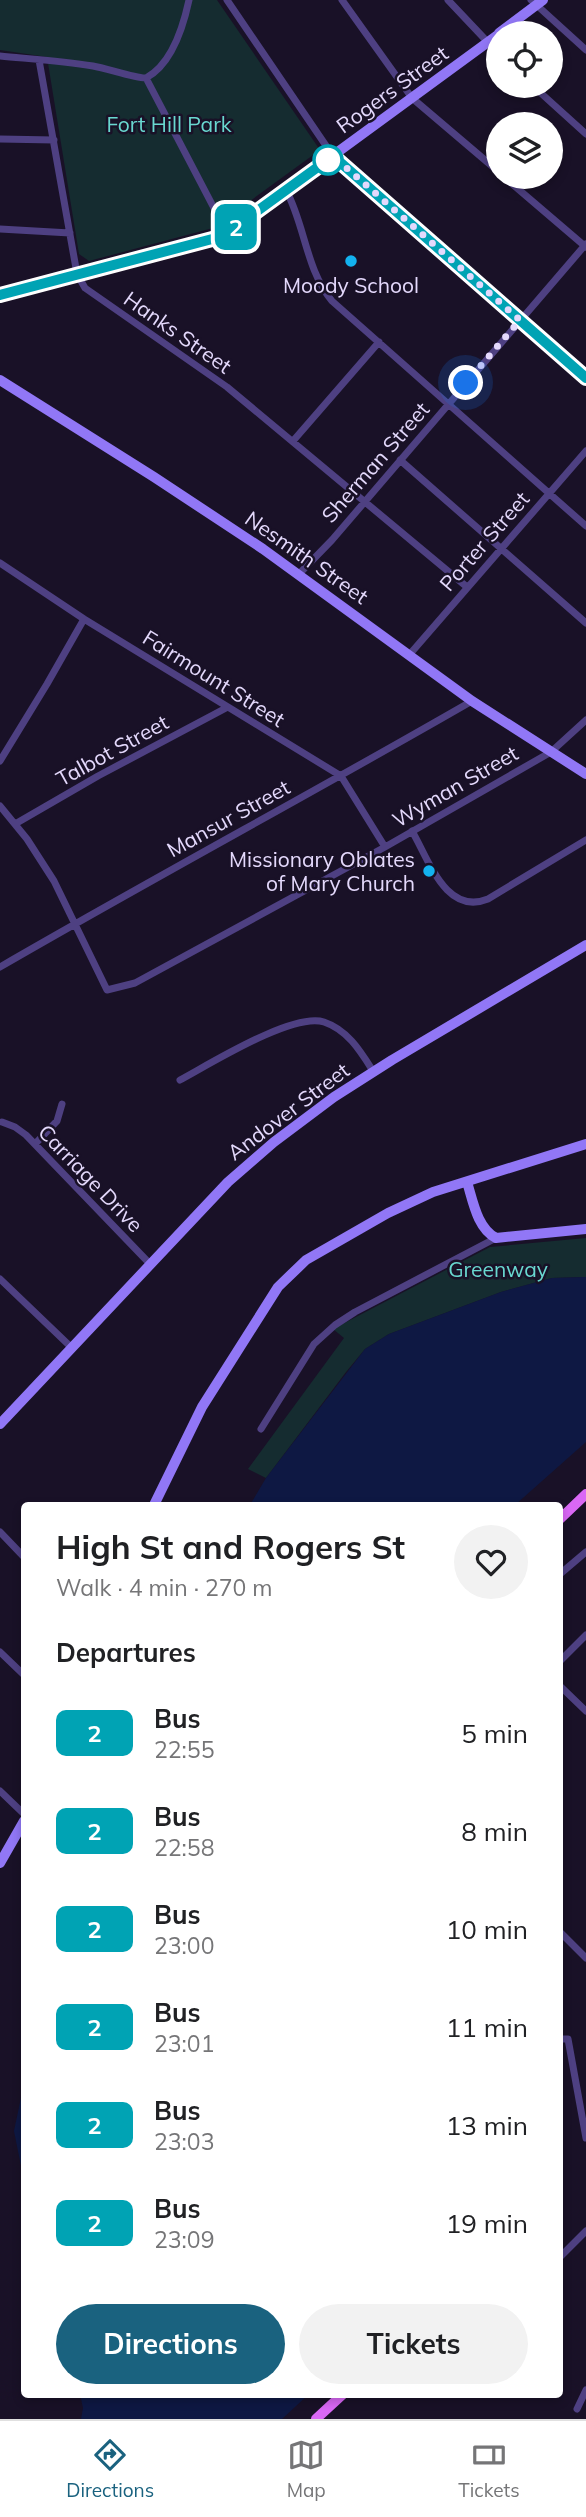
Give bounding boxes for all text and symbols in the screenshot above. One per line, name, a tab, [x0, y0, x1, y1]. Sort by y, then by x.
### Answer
map controls	[486, 21, 563, 189]
button: locate	[486, 21, 563, 98]
street label: Rogers Street	[331, 40, 453, 138]
park label: Fort Hill Park	[106, 111, 232, 137]
button: layers	[486, 112, 563, 189]
unlabelled marker	[313, 145, 343, 175]
line badge: 2	[213, 204, 259, 250]
text: 2	[229, 212, 243, 242]
marker: Moody School	[343, 253, 359, 269]
place label: Moody School	[283, 272, 419, 298]
street label: Hanks Street	[119, 285, 237, 379]
your location	[448, 365, 483, 400]
street label: Sherman Street	[316, 396, 434, 528]
street label: Porter Street	[434, 486, 534, 596]
street label: Nesmith Street	[240, 505, 374, 609]
street label: Fairmount Street	[138, 624, 290, 732]
street label: Talbot Street	[51, 709, 173, 791]
street label: Wyman Street	[388, 740, 522, 832]
street label: Mansur Street	[162, 774, 294, 862]
place label: Missionary Oblates of Mary Church	[229, 846, 415, 896]
marker: Missionary Oblates of Mary Church	[421, 863, 437, 879]
street label: Andover Street	[222, 1057, 354, 1165]
street label: Carriage Drive	[33, 1119, 149, 1237]
park label: Greenway	[448, 1256, 548, 1282]
button: heart	[454, 1525, 528, 1599]
text: High St and Rogers St	[56, 1526, 405, 1567]
text: Walk · 4 min · 270 m	[56, 1573, 273, 1602]
text: Departures	[56, 1636, 196, 1669]
text: Bus	[154, 1702, 200, 1735]
text: 5 min	[461, 1717, 528, 1750]
text: 2	[87, 1718, 102, 1748]
text: 22:55	[154, 1735, 214, 1764]
text: Bus	[154, 1800, 200, 1833]
text: 8 min	[461, 1815, 528, 1848]
text: 2	[87, 1816, 102, 1846]
text: 22:58	[154, 1833, 214, 1862]
text: Bus	[154, 1898, 200, 1931]
text: 10 min	[446, 1913, 528, 1946]
text: 2	[87, 1914, 102, 1944]
text: 23:00	[154, 1931, 214, 1960]
text: Bus	[154, 1996, 200, 2029]
text: 11 min	[446, 2011, 528, 2044]
text: 2	[87, 2012, 102, 2042]
text: 23:01	[154, 2029, 214, 2058]
text: Bus	[154, 2094, 200, 2127]
text: 13 min	[446, 2109, 528, 2142]
text: 2	[87, 2110, 102, 2140]
text: 23:03	[154, 2127, 214, 2156]
text: Bus	[154, 2192, 200, 2225]
text: 19 min	[446, 2207, 528, 2240]
text: 2	[87, 2208, 102, 2238]
text: 23:09	[154, 2225, 214, 2254]
button: Directions	[56, 2304, 285, 2384]
button: Tickets	[299, 2304, 528, 2384]
tab: Directions	[66, 2436, 154, 2502]
tab: Map	[287, 2436, 326, 2502]
tab: Tickets	[458, 2436, 520, 2502]

